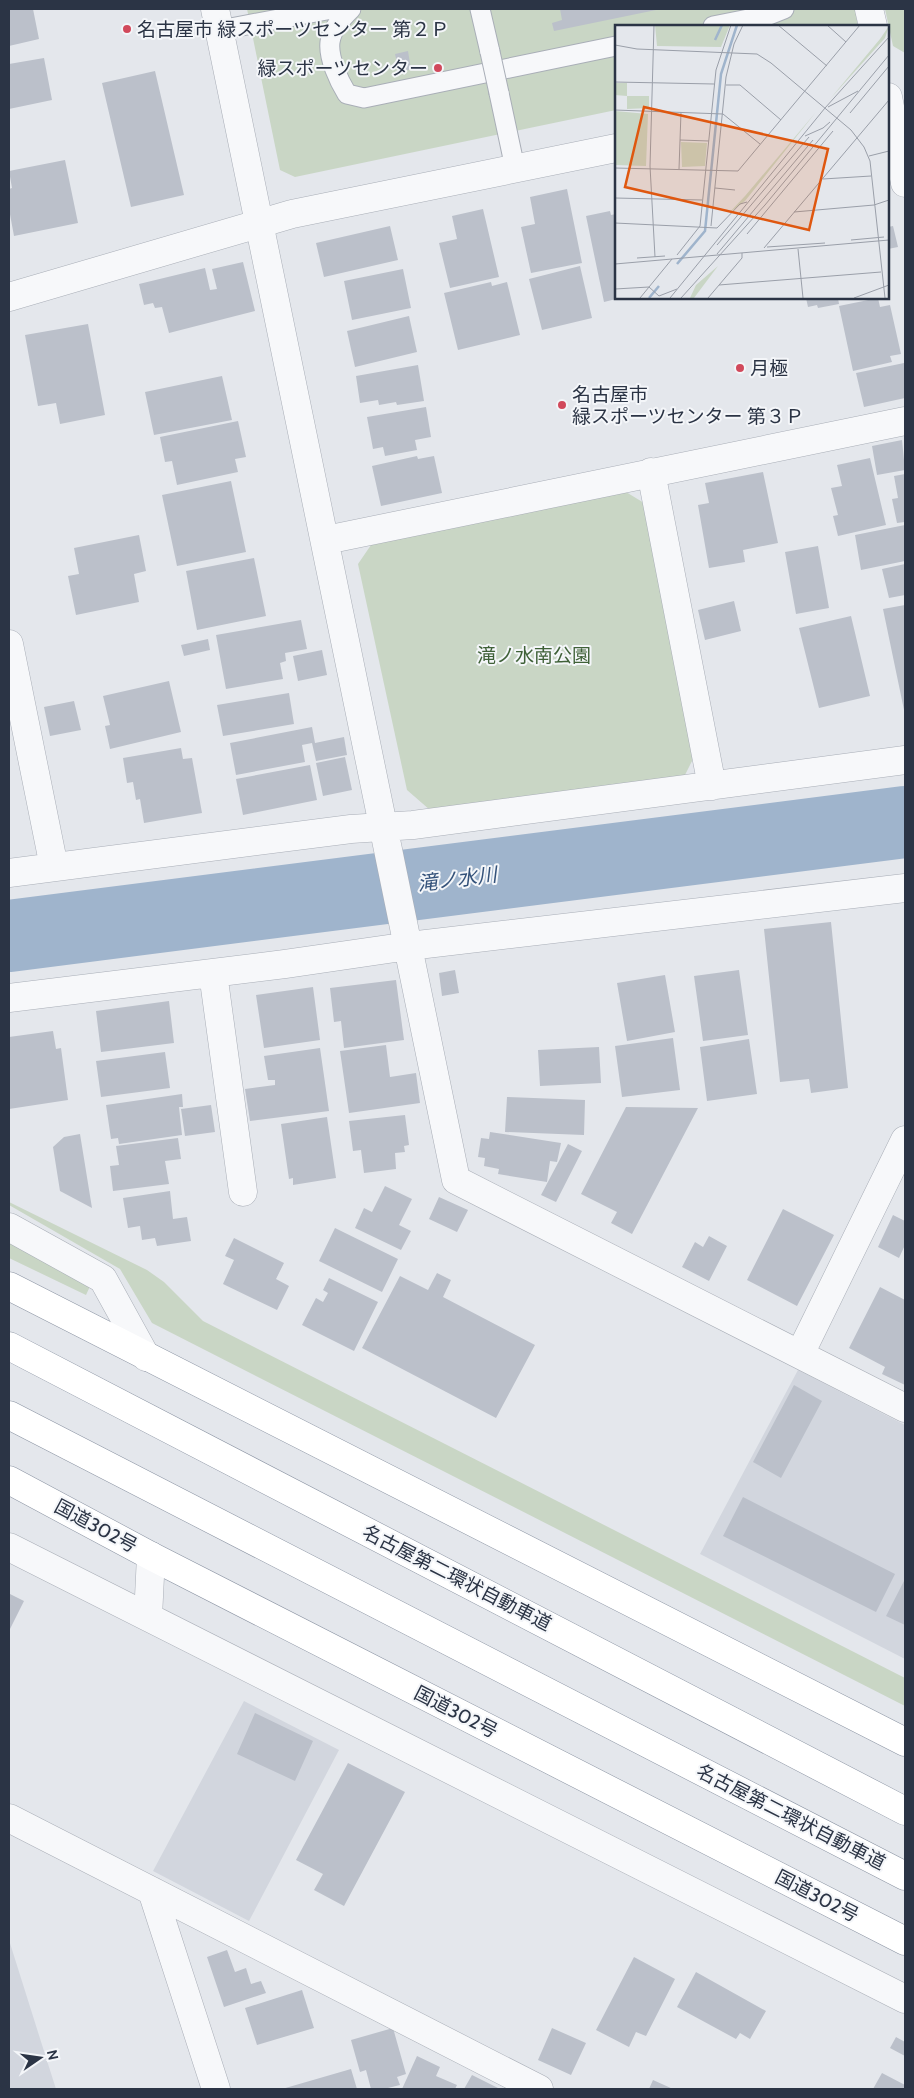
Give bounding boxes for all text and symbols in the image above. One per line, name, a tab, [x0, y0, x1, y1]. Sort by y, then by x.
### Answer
place label: 名古屋市 緑スポーツセンター 第２Ｐ	[137, 18, 449, 41]
marker: 名古屋市 緑スポーツセンター 第２Ｐ	[121, 23, 133, 35]
inset map	[615, 25, 889, 299]
place label: 緑スポーツセンター	[257, 57, 428, 80]
marker: 緑スポーツセンター	[432, 62, 444, 74]
place label: 月極	[750, 357, 788, 380]
marker: 月極	[734, 362, 746, 374]
place label: 名古屋市 緑スポーツセンター 第３Ｐ	[572, 383, 804, 428]
marker: 名古屋市 緑スポーツセンター 第３Ｐ	[556, 399, 568, 411]
park label: 滝ノ水南公園	[477, 644, 591, 667]
water label: 滝ノ水川	[416, 862, 500, 896]
street label: 国道302号	[51, 1495, 141, 1557]
street label: 名古屋第二環状自動車道	[359, 1520, 555, 1636]
street label: 国道302号	[410, 1681, 502, 1743]
street label: 名古屋第二環状自動車道	[693, 1759, 889, 1875]
street label: 国道302号	[771, 1865, 863, 1927]
north arrow	[15, 2033, 65, 2083]
text: N	[43, 2048, 63, 2062]

